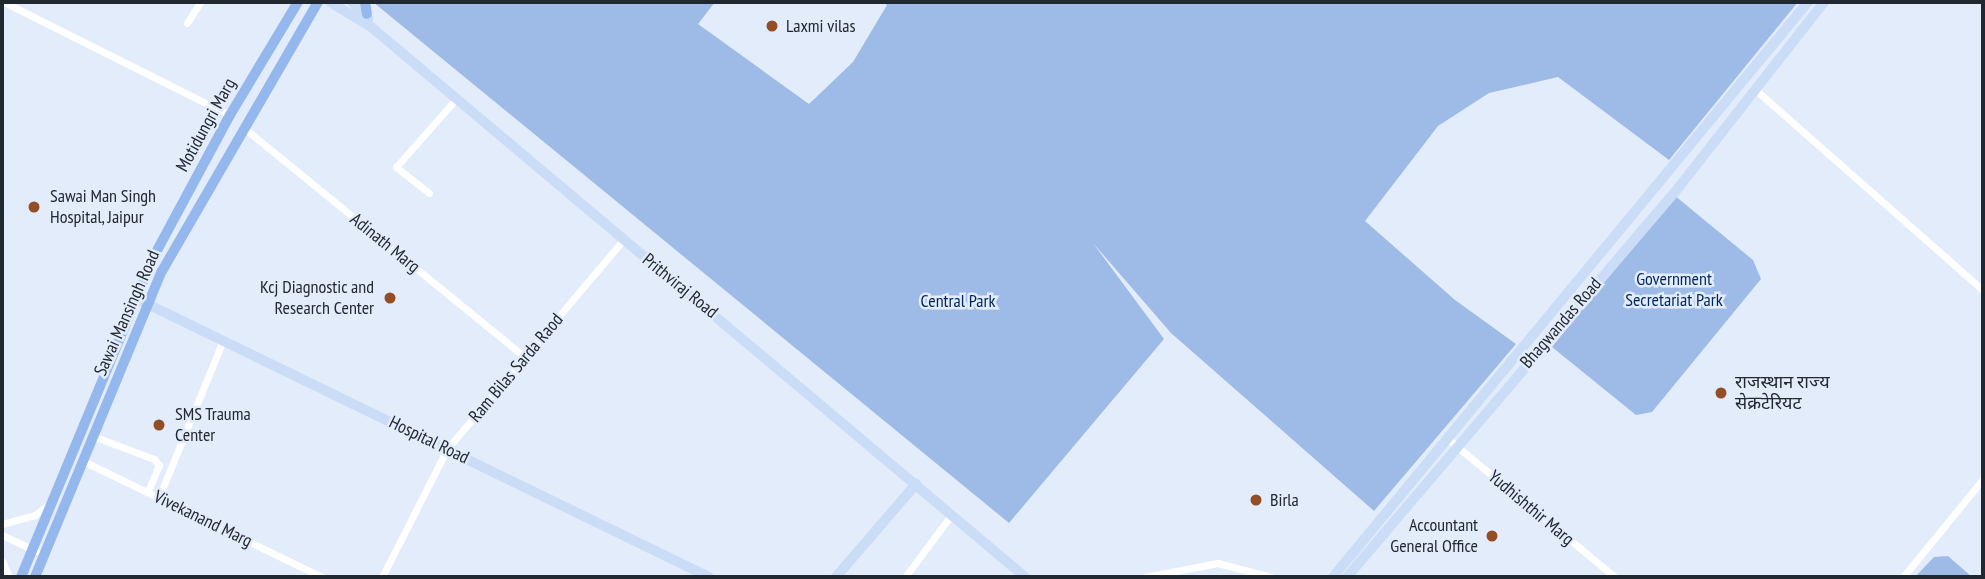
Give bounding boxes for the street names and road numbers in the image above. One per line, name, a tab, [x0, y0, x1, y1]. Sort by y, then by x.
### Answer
street label: Motidungri Marg	[171, 75, 241, 175]
street label: Adinath Marg	[346, 208, 424, 278]
street label: Sawai Mansingh Road	[90, 247, 164, 379]
street label: Prithviraj Road	[638, 249, 722, 323]
street label: Bhagwandas Road	[1516, 273, 1606, 373]
street label: Ram Bilas Sarda Raod	[464, 309, 568, 427]
street label: Hospital Road	[386, 411, 472, 469]
street label: Yudhishthir Marg	[1484, 466, 1578, 550]
street label: Vivekanand Marg	[150, 486, 256, 552]

